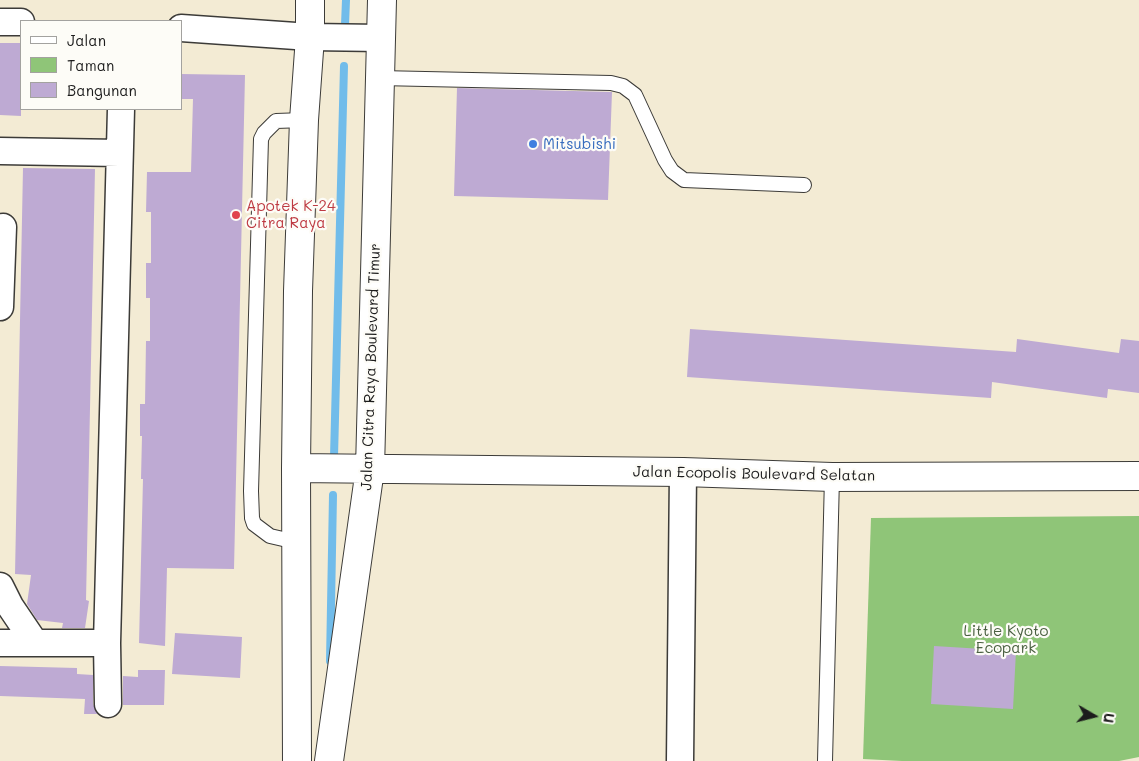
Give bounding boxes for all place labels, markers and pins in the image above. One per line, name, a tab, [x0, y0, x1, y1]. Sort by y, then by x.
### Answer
place label: Mitsubishi	[543, 135, 616, 153]
marker: Mitsubishi	[527, 138, 539, 150]
place label: Apotek K-24 Citra Raya	[246, 197, 336, 232]
marker: Apotek K-24 Citra Raya	[230, 209, 242, 221]

